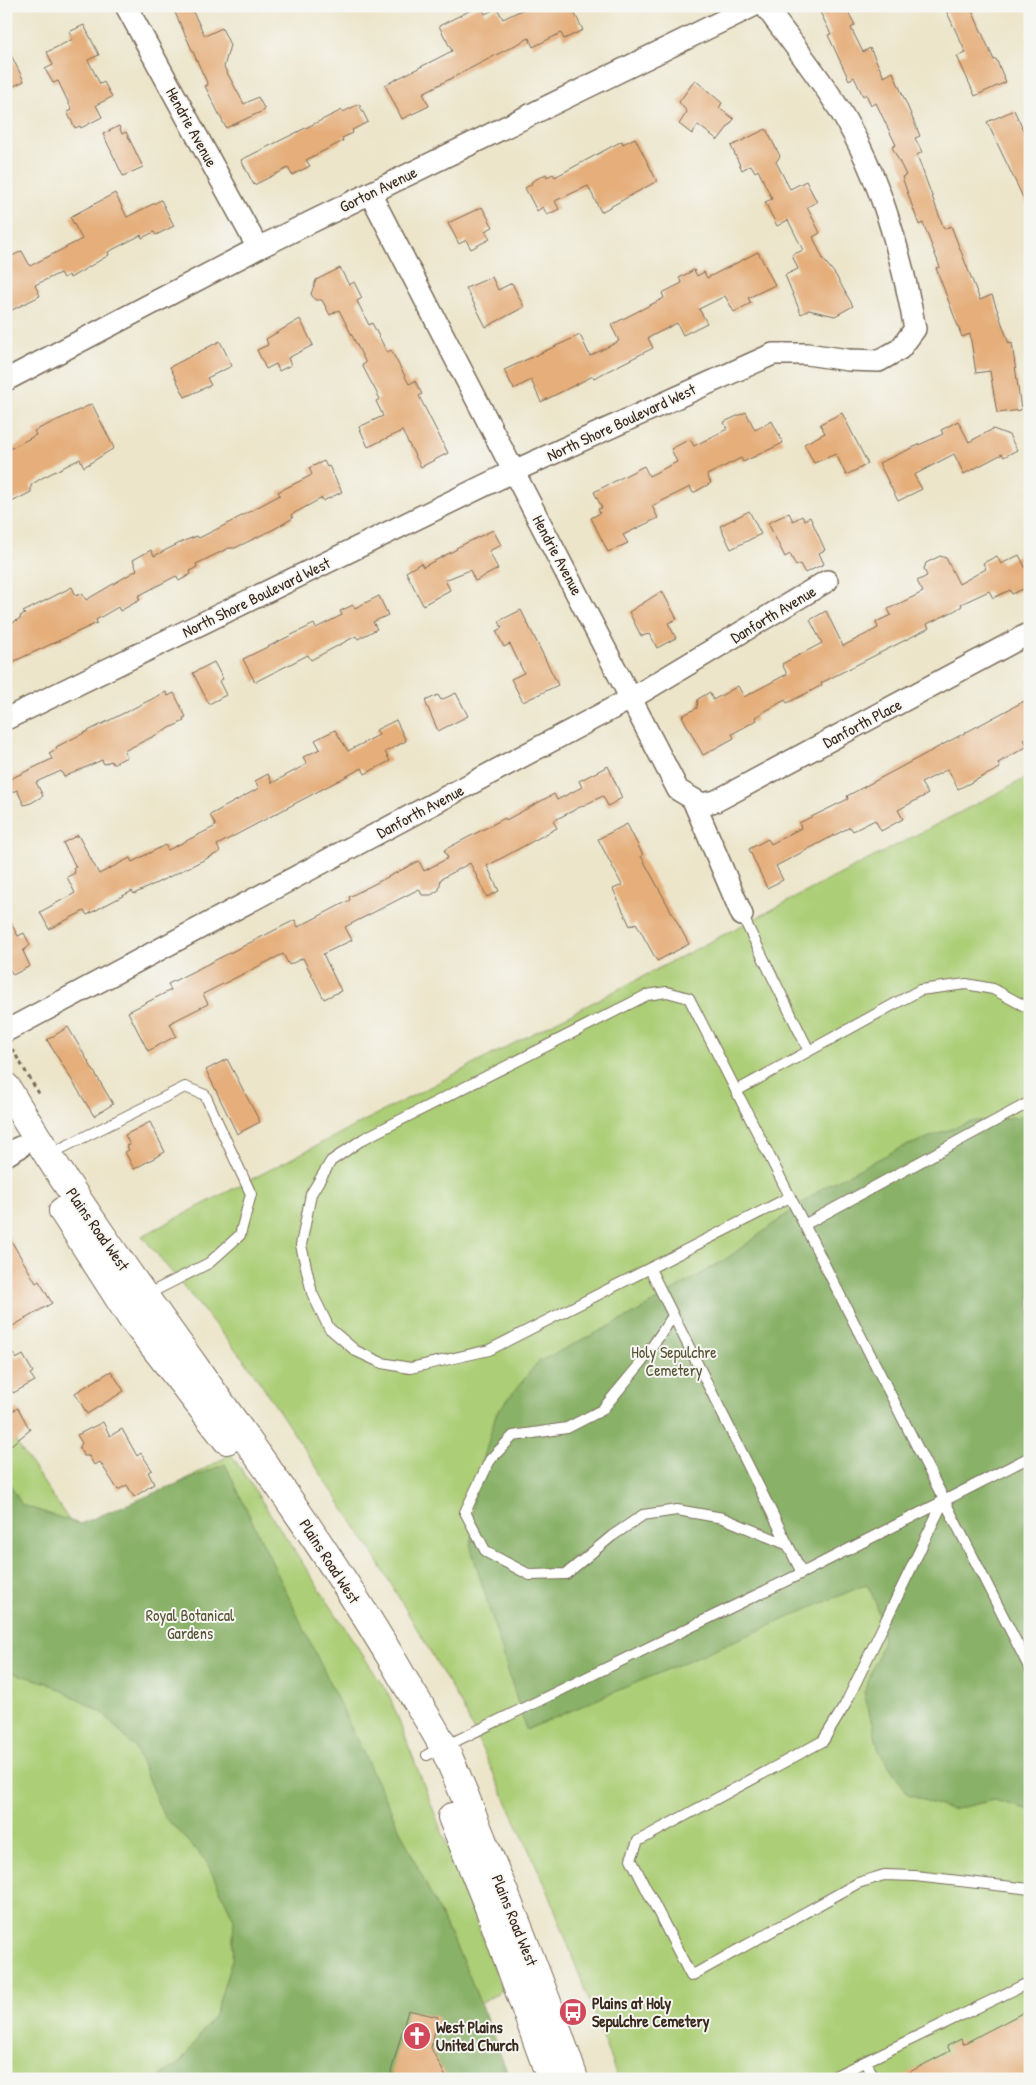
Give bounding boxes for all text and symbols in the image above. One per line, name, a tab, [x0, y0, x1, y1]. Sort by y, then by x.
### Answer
street label: Hendrie Avenue	[161, 83, 223, 171]
street label: Gorton Avenue	[336, 160, 421, 217]
street label: North Shore Boulevard West	[543, 378, 699, 466]
street label: Hendrie Avenue	[528, 511, 589, 599]
street label: North Shore Boulevard West	[178, 551, 334, 642]
street label: Danforth Avenue	[726, 580, 820, 648]
street label: Danforth Place	[819, 693, 906, 753]
street label: Danforth Avenue	[372, 778, 468, 843]
street label: Plains Road West	[61, 1183, 135, 1275]
park label: Holy Sepulchre Cemetery	[631, 1341, 717, 1381]
street label: Plains Road West	[294, 1514, 366, 1608]
park label: Royal Botanical Gardens	[146, 1604, 235, 1644]
street label: Plains Road West	[487, 1871, 543, 1969]
place label: Plains at Holy Sepulchre Cemetery	[592, 1992, 710, 2033]
bus stop icon: Plains at Holy Sepulchre Cemetery	[558, 1997, 588, 2027]
place label: West Plains United Church	[436, 2016, 519, 2056]
church icon: West Plains United Church	[402, 2021, 432, 2051]

